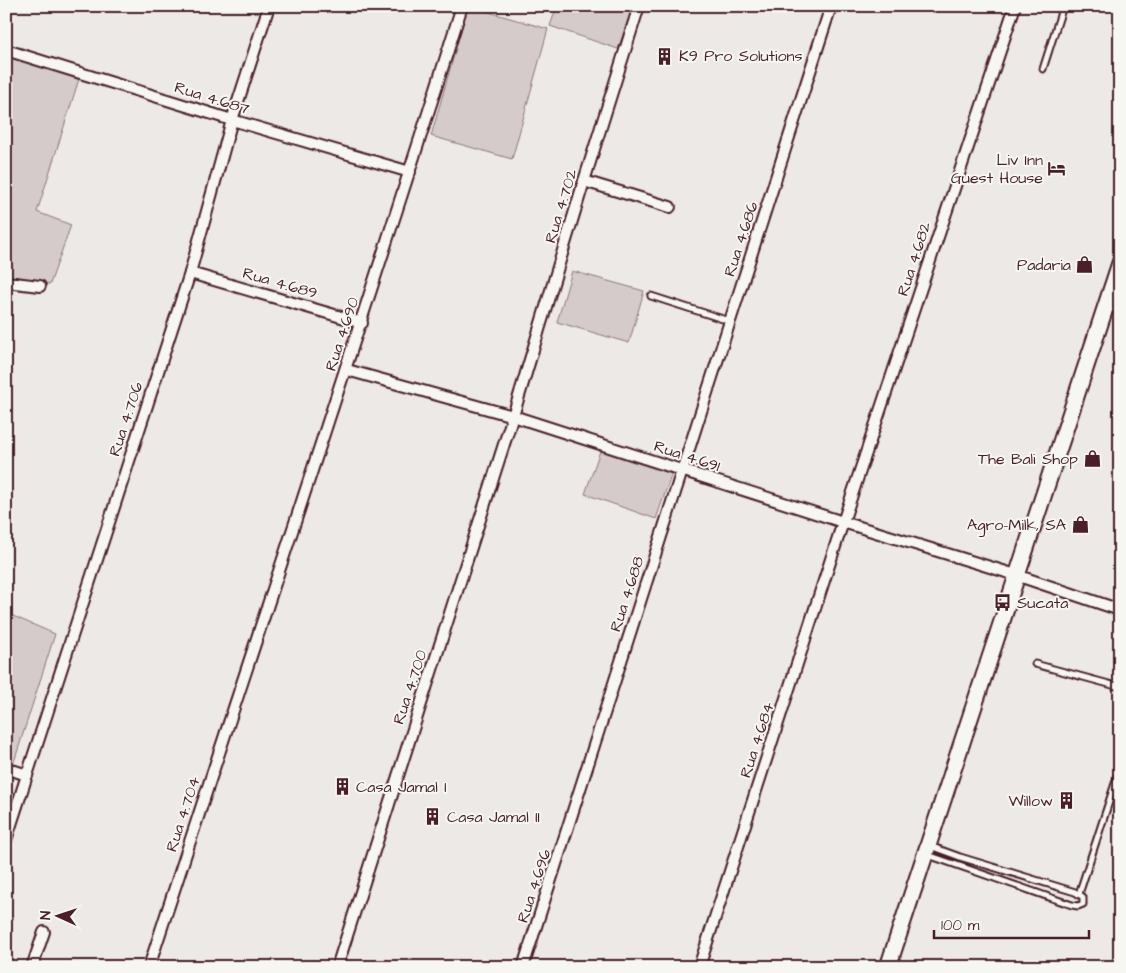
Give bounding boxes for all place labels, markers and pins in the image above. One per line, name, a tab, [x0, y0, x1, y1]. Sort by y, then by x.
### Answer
place label: K9 Pro Solutions	[679, 45, 802, 67]
building icon: K9 Pro Solutions	[655, 46, 675, 66]
place label: Liv Inn Guest House	[951, 149, 1043, 189]
hotel icon: Liv Inn Guest House	[1047, 159, 1067, 179]
place label: Padaria	[1017, 254, 1071, 276]
shop icon: Padaria	[1075, 255, 1095, 275]
place label: The Bali Shop	[978, 448, 1078, 470]
shop icon: The Bali Shop	[1082, 449, 1102, 469]
place label: Agro-Milk, SA	[967, 514, 1066, 537]
shop icon: Agro-Milk, SA	[1070, 515, 1090, 535]
place label: Sucata	[1017, 592, 1068, 614]
bus stop icon: Sucata	[993, 593, 1013, 613]
place label: Casa Jamal I	[356, 776, 447, 798]
building icon: Casa Jamal I	[332, 777, 352, 797]
place label: Willow	[1009, 790, 1053, 812]
building icon: Willow	[1057, 791, 1077, 811]
place label: Casa Jamal II	[447, 806, 540, 828]
building icon: Casa Jamal II	[423, 807, 443, 827]

